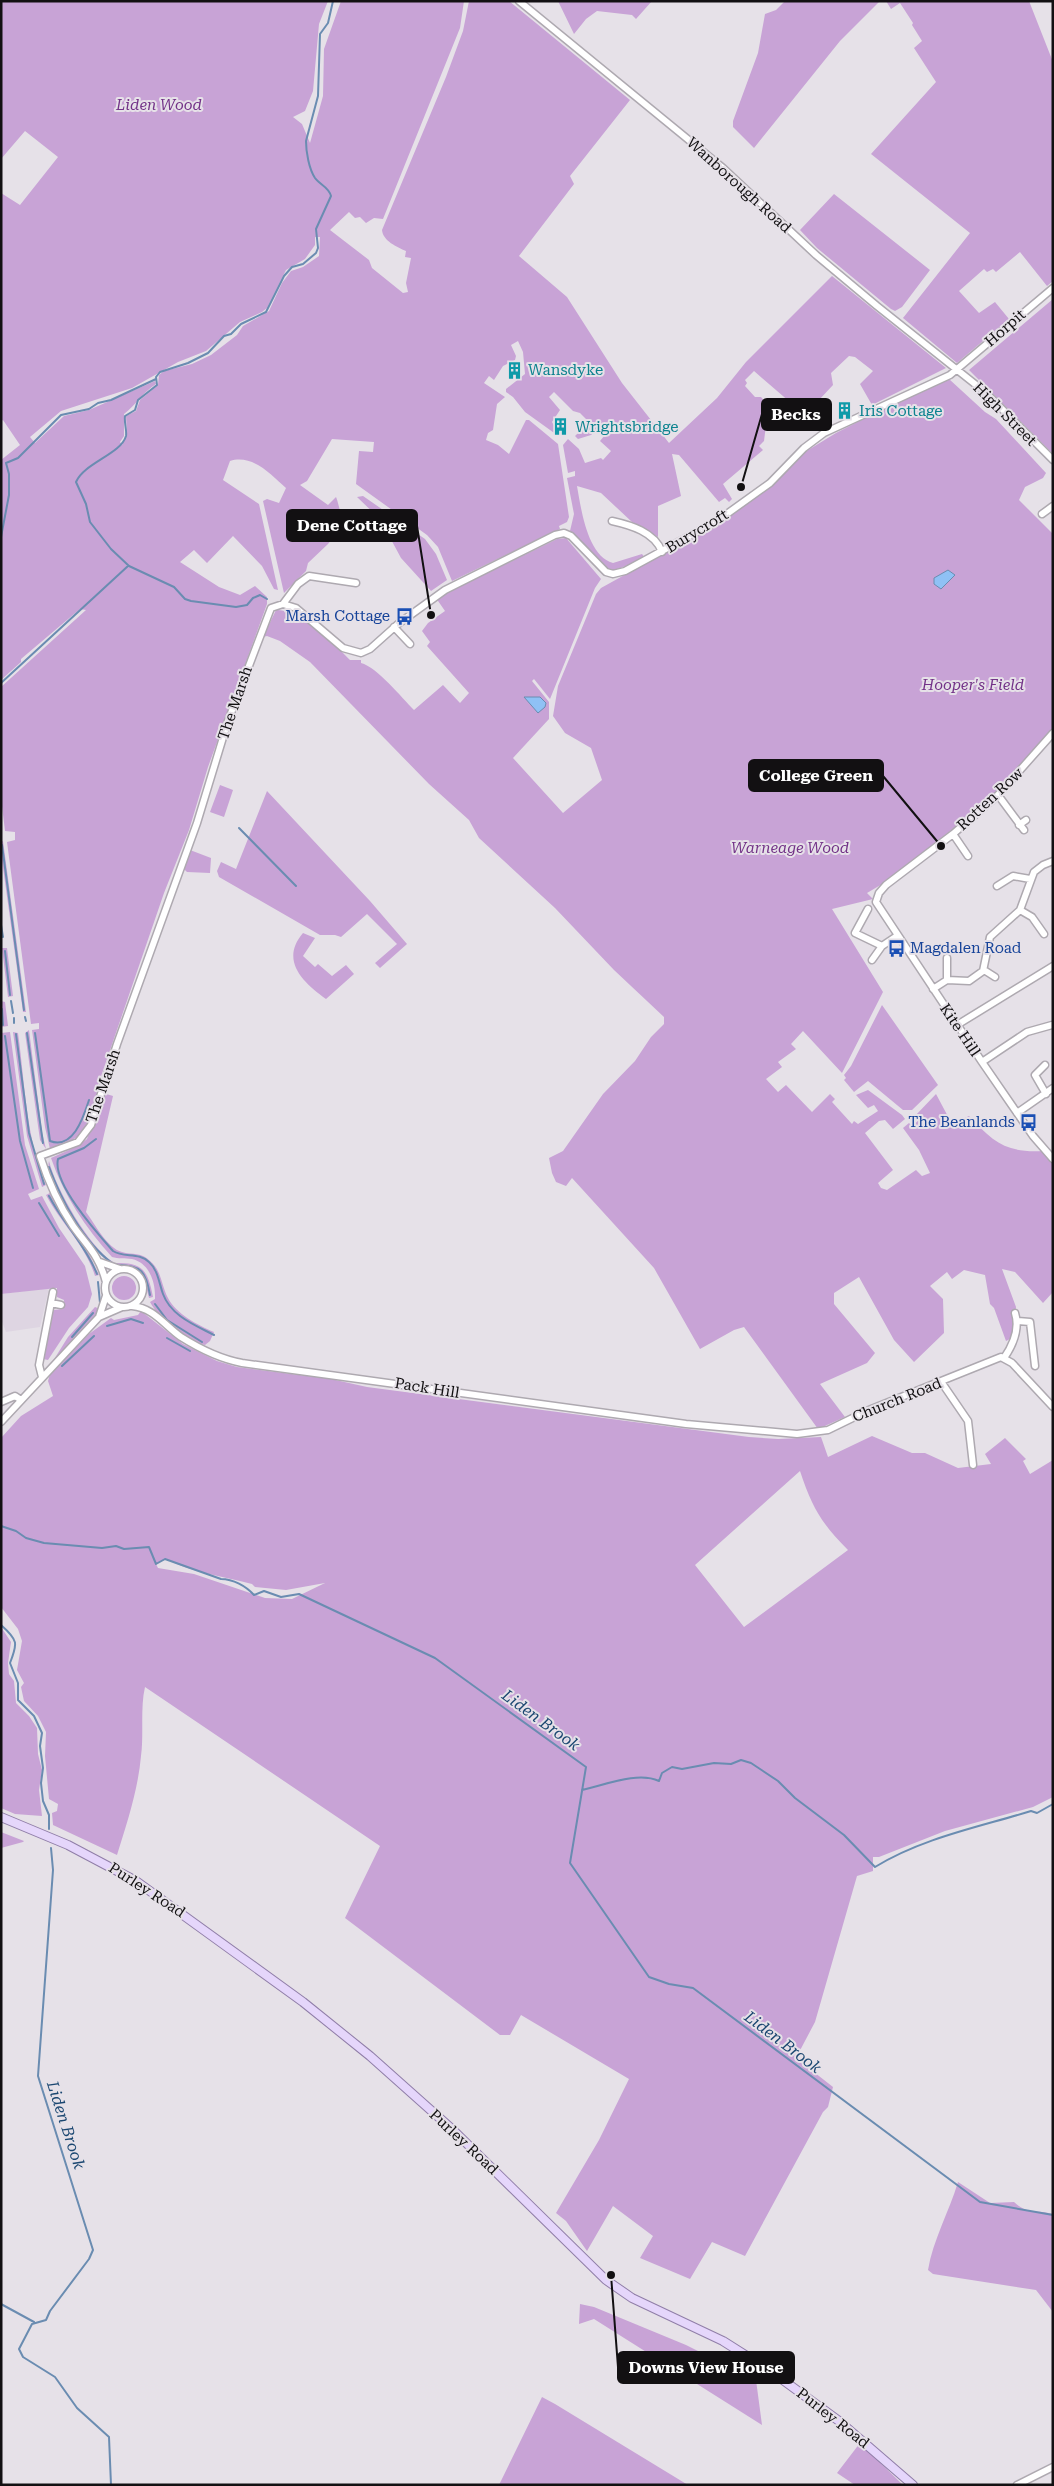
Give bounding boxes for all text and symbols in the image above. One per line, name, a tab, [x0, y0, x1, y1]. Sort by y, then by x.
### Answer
park label: Liden Wood	[115, 96, 202, 114]
street label: Wanborough Road	[683, 133, 795, 237]
street label: Horpit	[981, 305, 1029, 351]
building icon: Wansdyke	[504, 360, 524, 380]
place label: Wansdyke	[528, 361, 603, 379]
street label: High Street	[970, 379, 1041, 450]
callout: Becks	[762, 399, 831, 430]
building icon: Iris Cottage	[835, 401, 855, 421]
place label: Iris Cottage	[859, 402, 942, 420]
text: Becks	[771, 405, 821, 424]
building icon: Wrightsbridge	[551, 417, 571, 437]
place label: Wrightsbridge	[575, 418, 678, 436]
street label: Burycroft	[663, 505, 732, 557]
callout: Dene Cottage	[287, 510, 417, 541]
text: Dene Cottage	[297, 516, 407, 535]
bus stop icon: Marsh Cottage	[394, 606, 414, 626]
place label: Marsh Cottage	[285, 607, 390, 625]
street label: The Marsh	[214, 663, 256, 742]
park label: Hooper's Field	[921, 676, 1024, 694]
callout: College Green	[749, 760, 883, 791]
street label: Rotten Row	[953, 763, 1027, 834]
text: College Green	[759, 766, 873, 785]
park label: Warneage Wood	[731, 839, 849, 857]
bus stop icon: Magdalen Road	[886, 938, 906, 958]
place label: Magdalen Road	[910, 939, 1022, 957]
street label: Kite Hill	[936, 1000, 984, 1060]
street label: The Marsh	[82, 1046, 124, 1125]
bus stop icon: The Beanlands	[1019, 1112, 1039, 1132]
place label: The Beanlands	[908, 1113, 1015, 1131]
street label: Pack Hill	[393, 1374, 461, 1402]
street label: Church Road	[850, 1374, 944, 1426]
water label: Liden Brook	[498, 1685, 584, 1755]
street label: Purley Road	[105, 1859, 189, 1922]
water label: Liden Brook	[740, 2006, 825, 2077]
water label: Liden Brook	[43, 2078, 89, 2172]
street label: Purley Road	[426, 2106, 502, 2179]
callout: Downs View House	[618, 2352, 794, 2383]
text: Downs View House	[628, 2358, 784, 2377]
street label: Purley Road	[793, 2384, 873, 2452]

